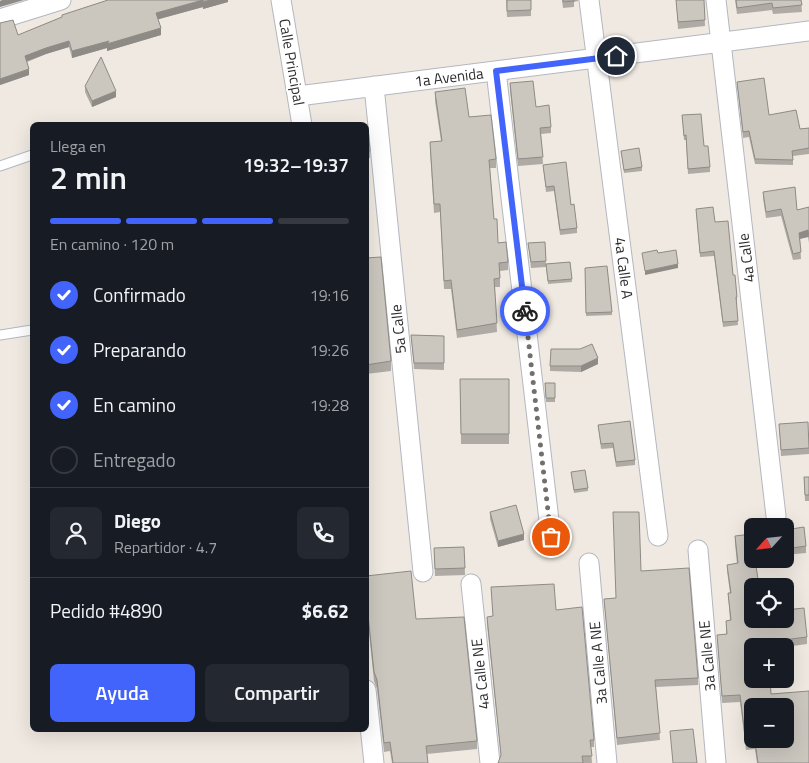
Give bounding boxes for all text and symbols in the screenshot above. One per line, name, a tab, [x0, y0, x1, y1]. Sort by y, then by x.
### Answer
street label: Calle Principal	[273, 17, 311, 107]
pin	[595, 35, 637, 77]
icon: home	[602, 42, 630, 70]
street label: 1a Avenida	[413, 61, 485, 93]
text: Llega en	[50, 134, 106, 158]
text: 19:32–19:37	[243, 150, 349, 179]
text: 2 min	[50, 153, 127, 201]
text: En camino · 120 m	[50, 232, 174, 256]
street label: 4a Calle	[732, 232, 760, 284]
street label: 4a Calle A	[609, 236, 639, 300]
text: Confirmado	[93, 280, 186, 309]
icon: check	[50, 281, 78, 309]
text: 19:16	[310, 283, 349, 307]
courier	[500, 286, 550, 336]
icon: bike	[511, 297, 539, 325]
street label: 5a Calle	[384, 303, 412, 355]
text: Preparando	[93, 335, 186, 364]
icon: check	[50, 336, 78, 364]
text: 19:26	[310, 338, 349, 362]
text: En camino	[93, 390, 176, 419]
icon: check	[50, 391, 78, 419]
text: 19:28	[310, 393, 349, 417]
text: Entregado	[93, 445, 176, 474]
text: Diego	[114, 506, 161, 535]
button: person	[50, 507, 102, 559]
button: phone	[297, 507, 349, 559]
pin	[530, 516, 572, 558]
north arrow	[744, 518, 794, 568]
map controls	[744, 518, 794, 748]
icon: bag	[537, 523, 565, 551]
text: Repartidor · 4.7	[114, 535, 217, 559]
button: locate	[744, 578, 794, 628]
text: Pedido #4890	[50, 596, 162, 625]
text: $6.62	[302, 596, 349, 625]
street label: 3a Calle A NE	[583, 620, 613, 706]
street label: 3a Calle NE	[692, 620, 722, 692]
street label: 4a Calle NE	[465, 637, 495, 711]
button: +	[744, 638, 794, 688]
button: Ayuda	[50, 664, 195, 722]
button: Compartir	[205, 664, 349, 722]
button: −	[744, 698, 794, 748]

